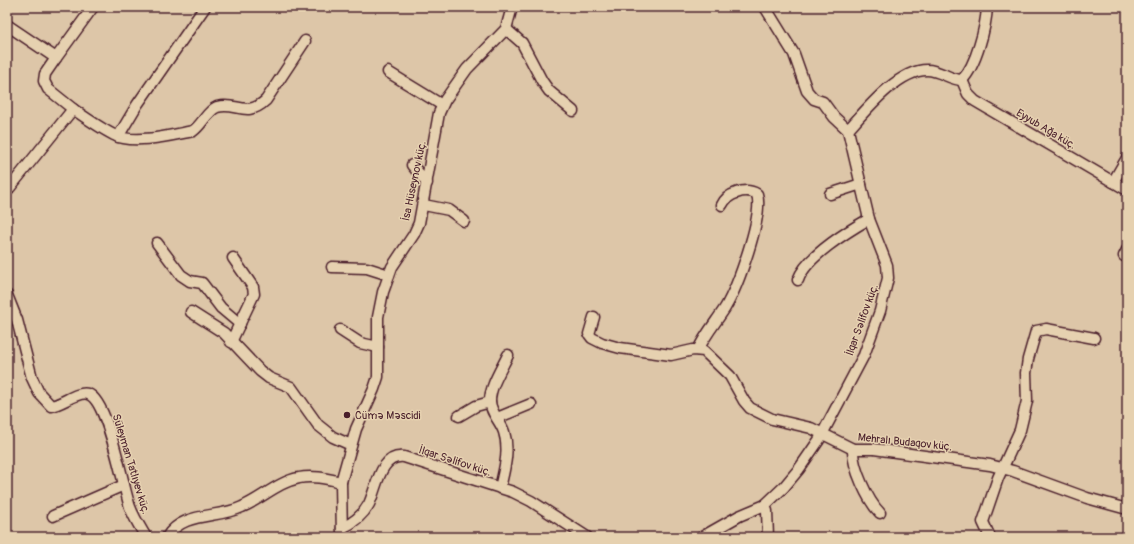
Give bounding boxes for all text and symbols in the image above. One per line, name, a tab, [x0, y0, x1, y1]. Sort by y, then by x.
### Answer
street label: Eyyub Ağa küç.	[1014, 106, 1078, 152]
street label: İsa Hüseynov küç.	[399, 140, 429, 222]
street label: İlqar Səlifov küç.	[843, 282, 881, 358]
place label: Cümə Məscidi	[355, 409, 421, 422]
marker: Cümə Məscidi	[342, 410, 352, 420]
street label: Süleyman Tatlıyev küç.	[110, 412, 152, 516]
street label: Mehralı Budaqov küç.	[857, 431, 953, 453]
street label: İlqar Səlifov küç.	[417, 443, 493, 479]

